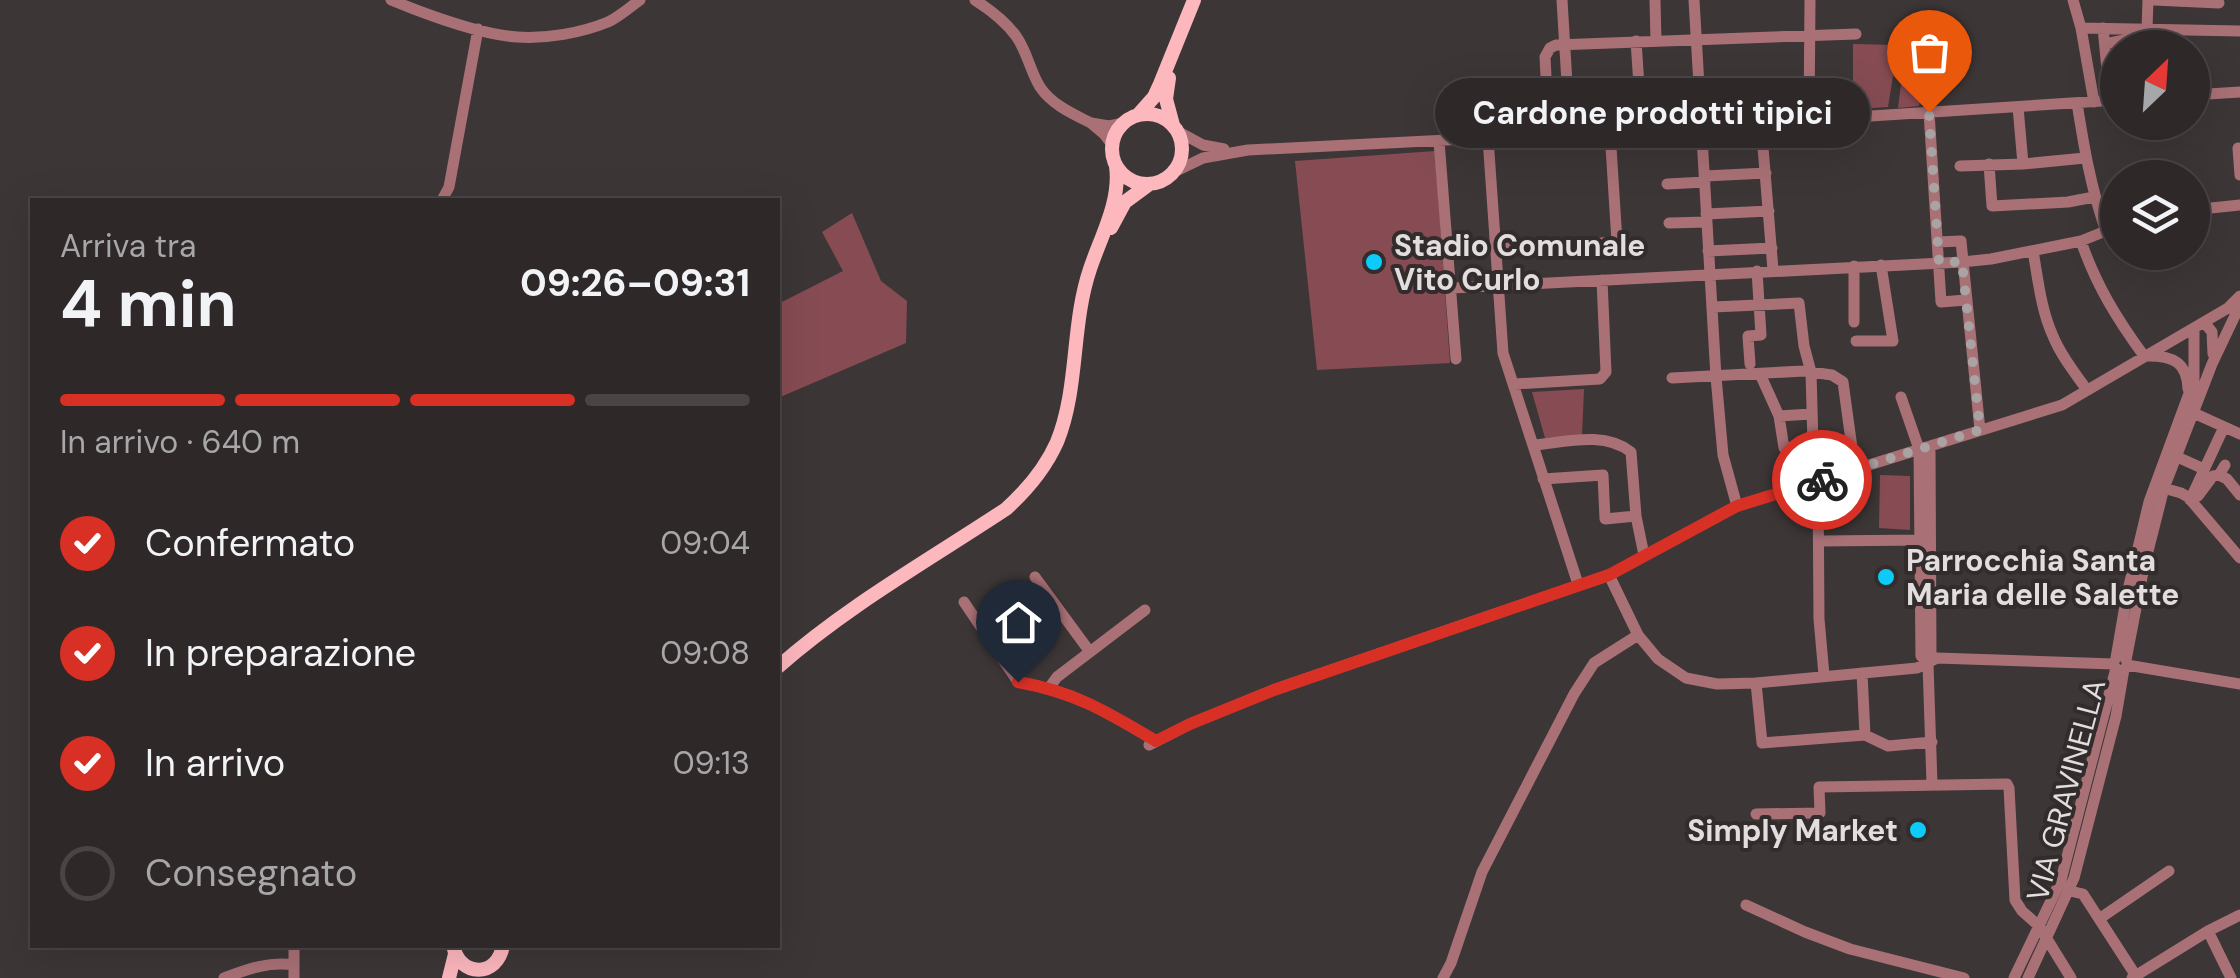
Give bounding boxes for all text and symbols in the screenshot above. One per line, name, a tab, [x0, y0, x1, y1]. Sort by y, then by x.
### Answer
pin	[1887, 10, 1972, 113]
icon: bag	[1902, 25, 1957, 80]
north arrow	[2100, 30, 2210, 140]
map controls	[2100, 30, 2210, 270]
callout: Cardone prodotti tipici	[1434, 77, 1869, 147]
text: Cardone prodotti tipici	[1473, 92, 1832, 134]
button: layers	[2100, 160, 2210, 270]
text: Arriva tra	[60, 225, 196, 267]
place label: Stadio Comunale Vito Curlo	[1394, 226, 1645, 299]
marker: Stadio Comunale Vito Curlo	[1363, 251, 1385, 273]
text: 09:26–09:31	[520, 258, 750, 308]
text: 4 min	[60, 262, 237, 346]
text: In arrivo · 640 m	[60, 421, 300, 463]
courier	[1772, 430, 1872, 530]
icon: bike	[1795, 453, 1850, 508]
icon: check	[60, 516, 115, 571]
text: Confermato	[145, 518, 355, 568]
text: 09:04	[660, 522, 750, 564]
place label: Parrocchia Santa Maria delle Salette	[1906, 541, 2179, 614]
marker: Parrocchia Santa Maria delle Salette	[1875, 566, 1897, 588]
pin	[976, 580, 1061, 683]
icon: home	[991, 595, 1046, 650]
icon: check	[60, 626, 115, 681]
text: In preparazione	[145, 628, 416, 678]
text: 09:08	[660, 632, 750, 674]
street label: VIA GRAVINELLA	[2018, 674, 2114, 906]
icon: check	[60, 736, 115, 791]
text: In arrivo	[145, 738, 285, 788]
text: 09:13	[673, 742, 750, 784]
place label: Simply Market	[1687, 811, 1898, 850]
marker: Simply Market	[1907, 819, 1929, 841]
text: Consegnato	[145, 848, 357, 898]

